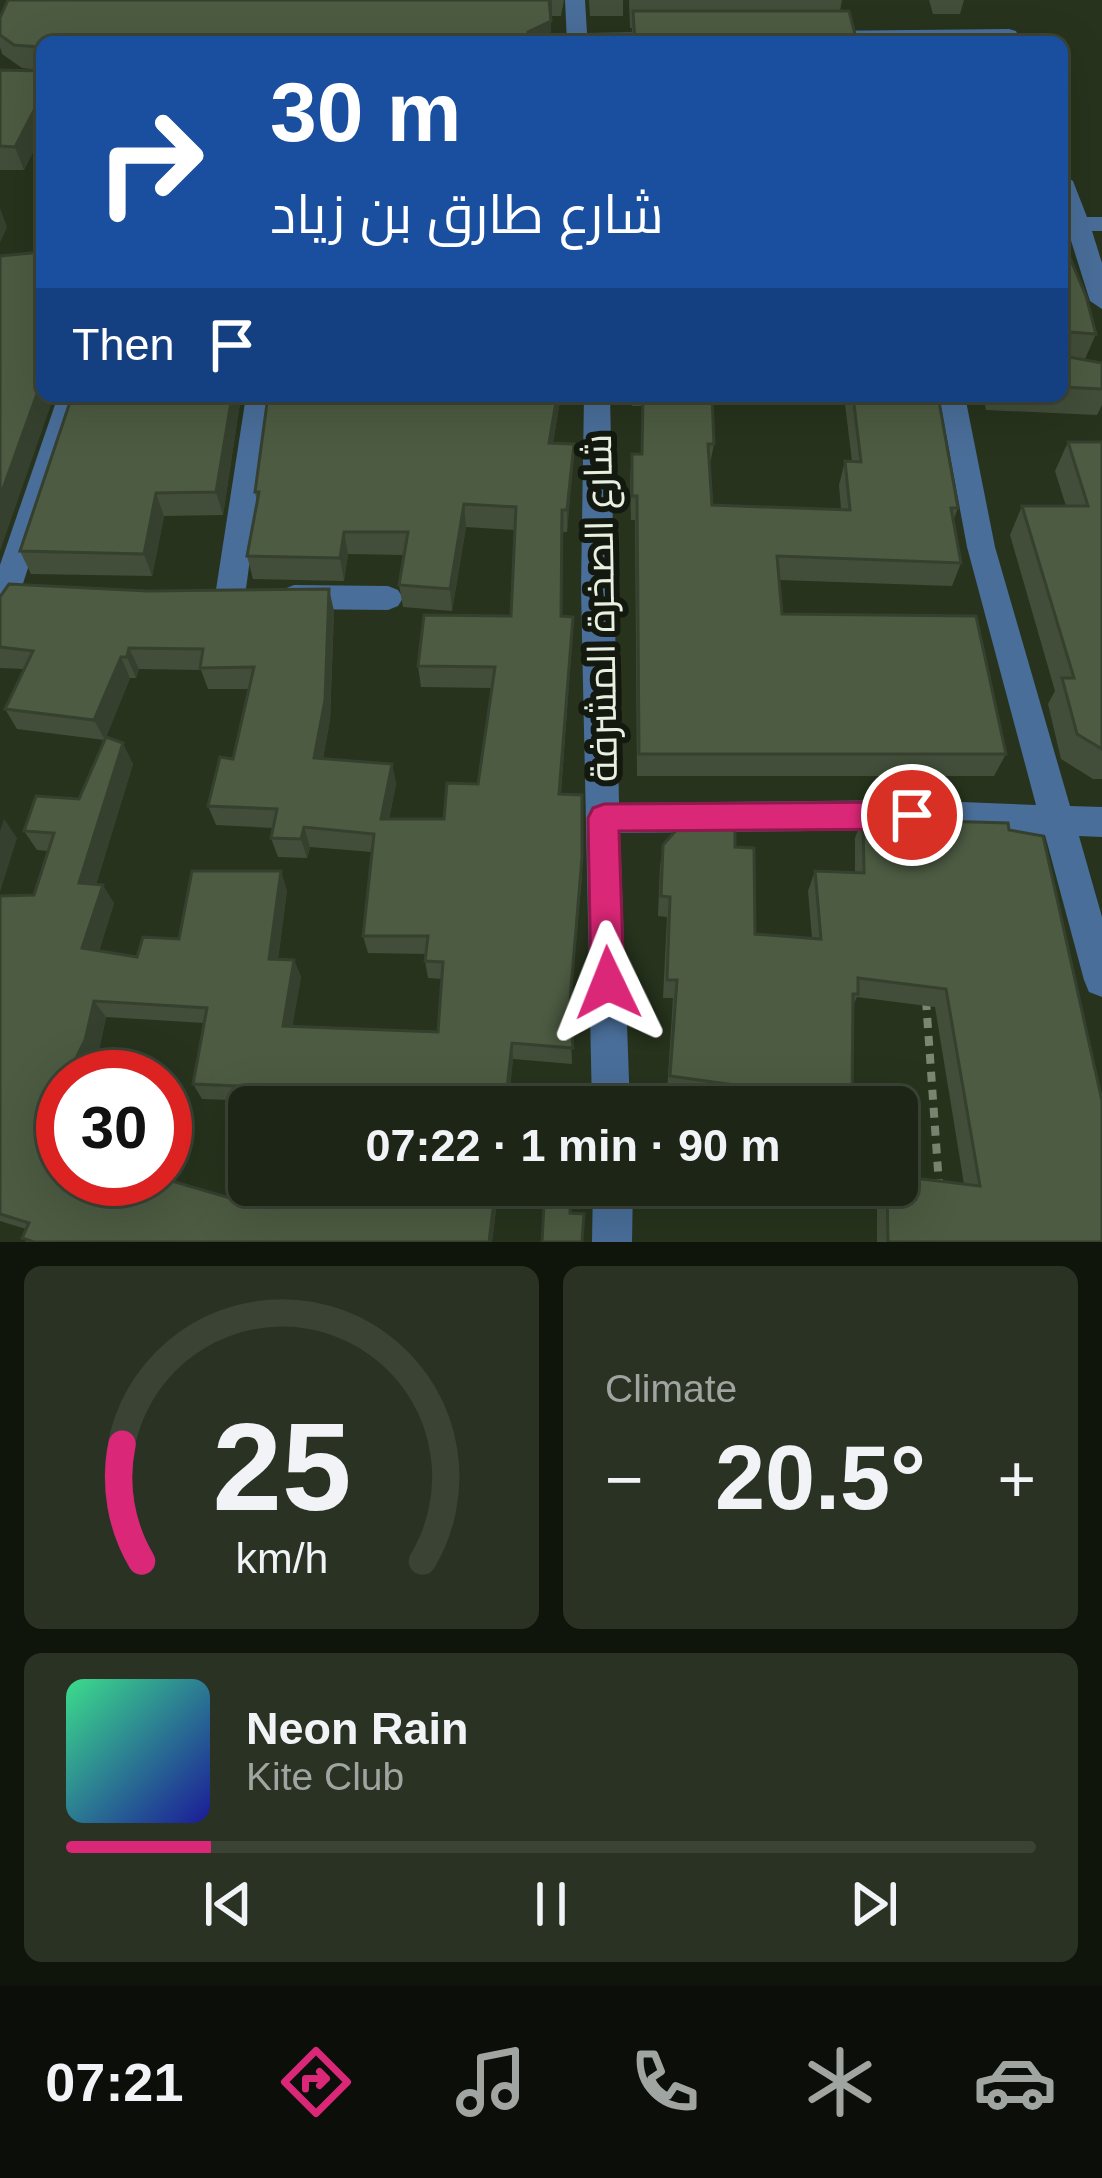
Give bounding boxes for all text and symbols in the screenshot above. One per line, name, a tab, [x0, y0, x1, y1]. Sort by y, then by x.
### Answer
text: 30 m	[270, 65, 461, 159]
icon: right	[72, 84, 228, 240]
text: شارع طارق بن زياد	[270, 184, 664, 244]
icon: arrive	[199, 312, 265, 378]
text: Then	[72, 319, 175, 370]
street label: شارع الصخرة المشرفة	[576, 434, 630, 782]
pin	[861, 764, 963, 866]
icon: arrive	[879, 782, 945, 848]
position arrow	[545, 920, 671, 1046]
speed limit sign: 30	[36, 1050, 192, 1206]
text: 07:22 · 1 min · 90 m	[365, 1120, 781, 1171]
text: Climate	[605, 1367, 737, 1410]
text: 25	[212, 1397, 351, 1536]
text: 20.5°	[715, 1428, 926, 1528]
text: −	[605, 1442, 644, 1516]
text: +	[997, 1442, 1036, 1516]
text: km/h	[235, 1533, 328, 1581]
text: Neon Rain	[246, 1703, 469, 1754]
text: Kite Club	[246, 1755, 404, 1798]
icon: previous	[195, 1871, 261, 1937]
icon: pause	[518, 1871, 584, 1937]
icon: next	[841, 1871, 907, 1937]
icon: directions	[274, 2040, 358, 2124]
icon: music	[449, 2040, 533, 2124]
icon: phone	[623, 2040, 707, 2124]
icon: climate	[798, 2040, 882, 2124]
icon: car	[973, 2040, 1057, 2124]
text: 07:21	[45, 2052, 183, 2112]

